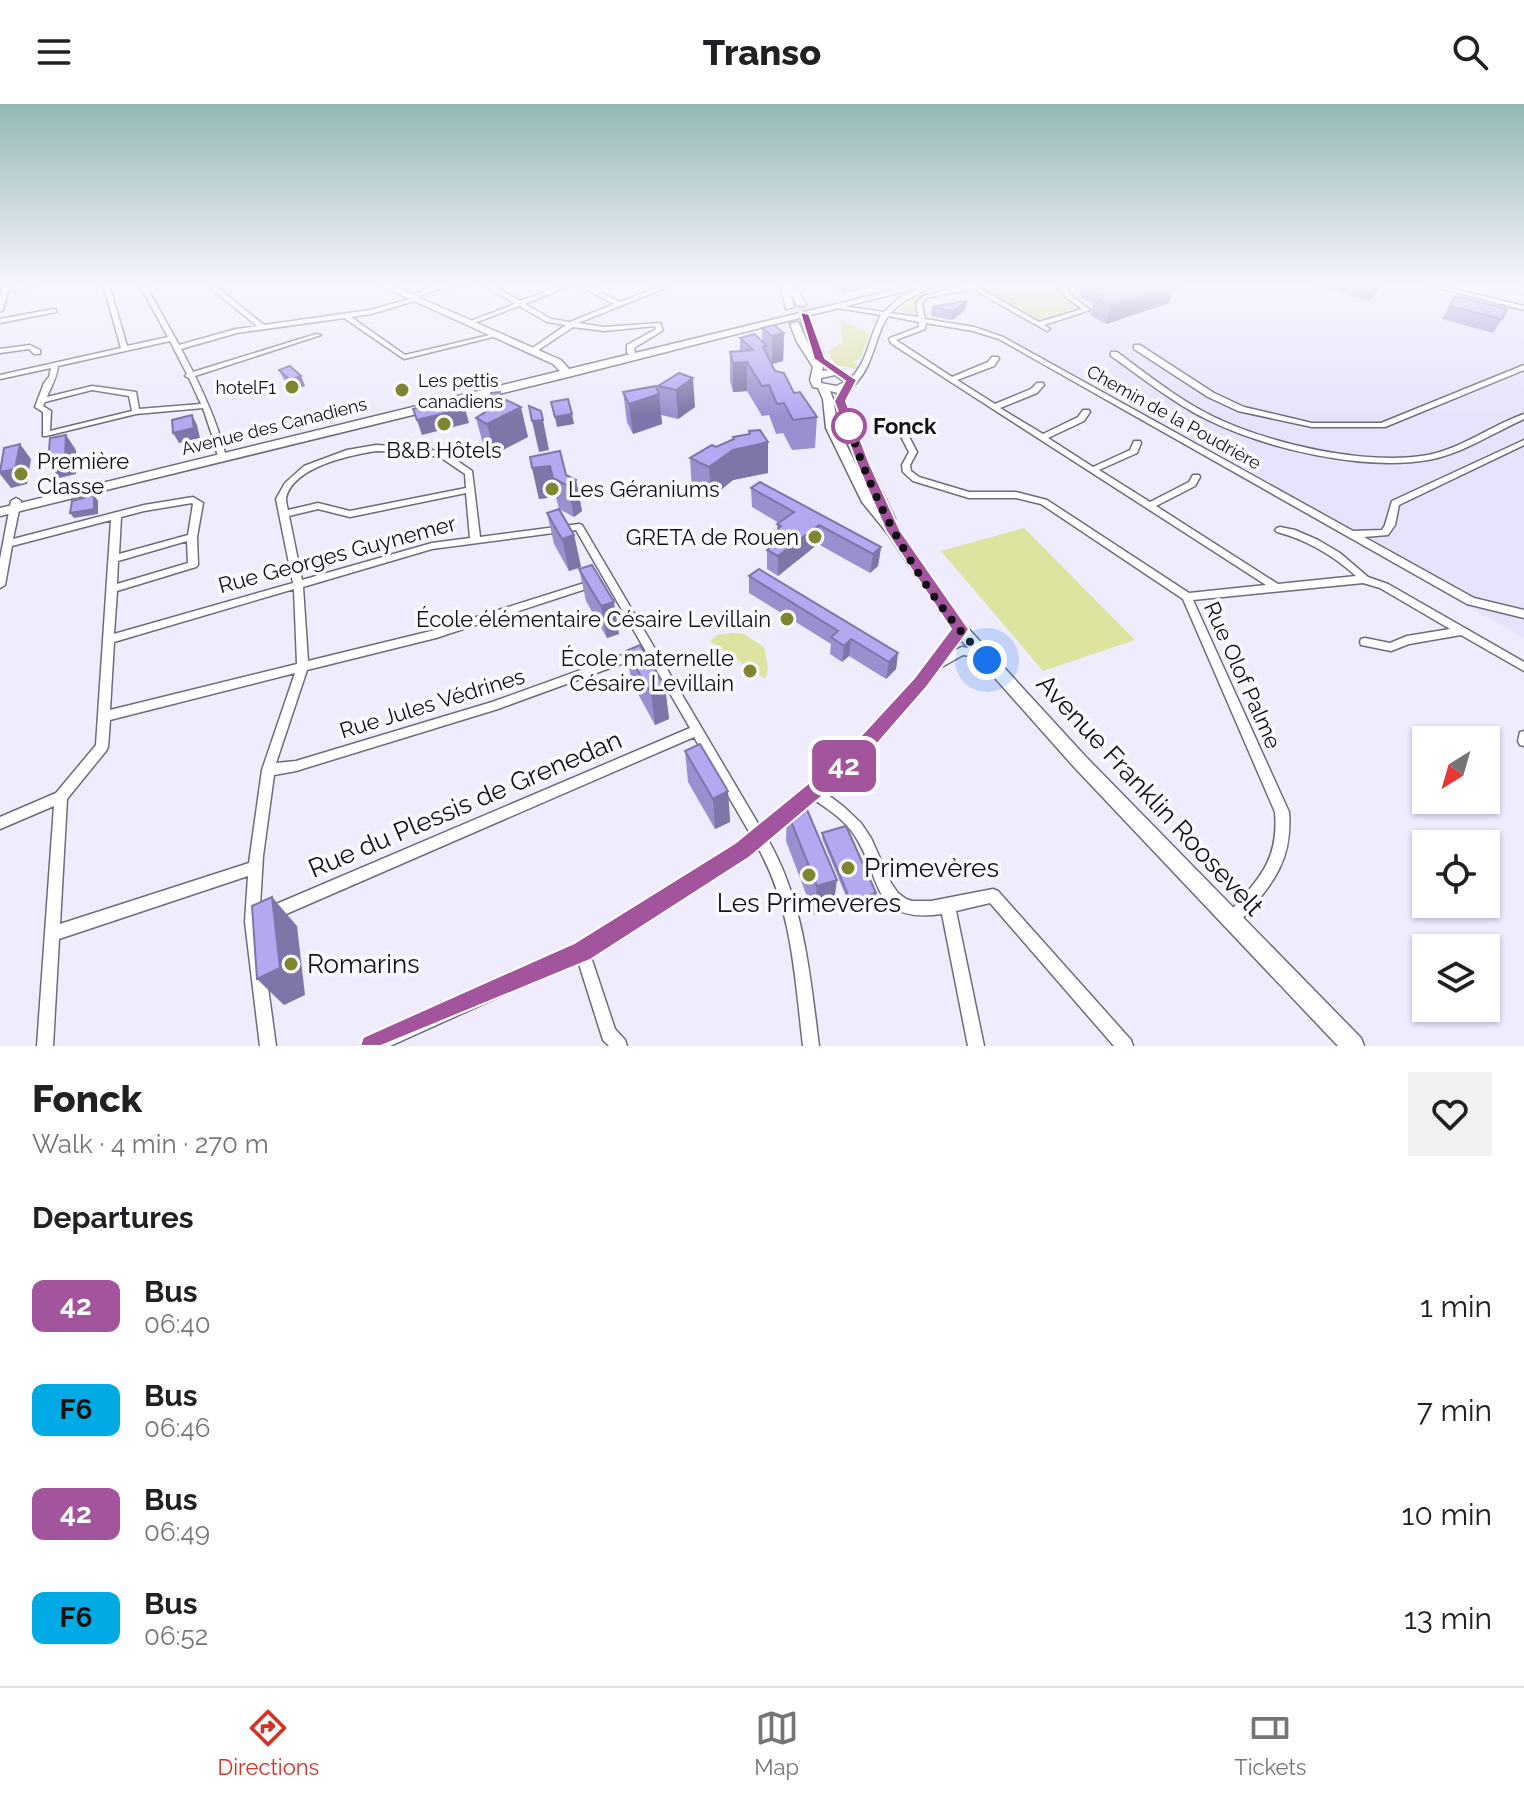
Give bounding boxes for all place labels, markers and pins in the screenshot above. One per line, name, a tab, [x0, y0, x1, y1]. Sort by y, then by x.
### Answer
place label: Les pettis canadiens	[418, 370, 503, 412]
place label: hotelF1	[216, 377, 276, 398]
marker: hotelF1	[283, 378, 301, 396]
marker: Les pettis canadiens	[393, 381, 411, 399]
marker: Fonck	[832, 409, 866, 443]
place label: Fonck	[873, 413, 937, 439]
marker: B&B Hôtels	[435, 415, 453, 433]
place label: B&B Hôtels	[386, 437, 502, 463]
place label: Première Classe	[37, 448, 129, 499]
marker: Première Classe	[12, 465, 30, 483]
place label: Les Géraniums	[568, 476, 720, 502]
marker: Les Géraniums	[543, 480, 561, 498]
place label: GRETA de Rouen	[626, 524, 799, 550]
marker: GRETA de Rouen	[806, 528, 824, 546]
place label: École élémentaire Césaire Levillain	[416, 606, 771, 632]
marker: École élémentaire Césaire Levillain	[778, 610, 796, 628]
place label: École maternelle Césaire Levillain	[561, 645, 734, 696]
marker: École maternelle Césaire Levillain	[741, 662, 759, 680]
place label: Primevères	[864, 853, 999, 883]
marker: Primevères	[839, 859, 857, 877]
marker: Les Primeveres	[800, 866, 818, 884]
place label: Les Primeveres	[717, 888, 901, 918]
place label: Romarins	[307, 949, 420, 979]
marker: Romarins	[282, 955, 300, 973]

